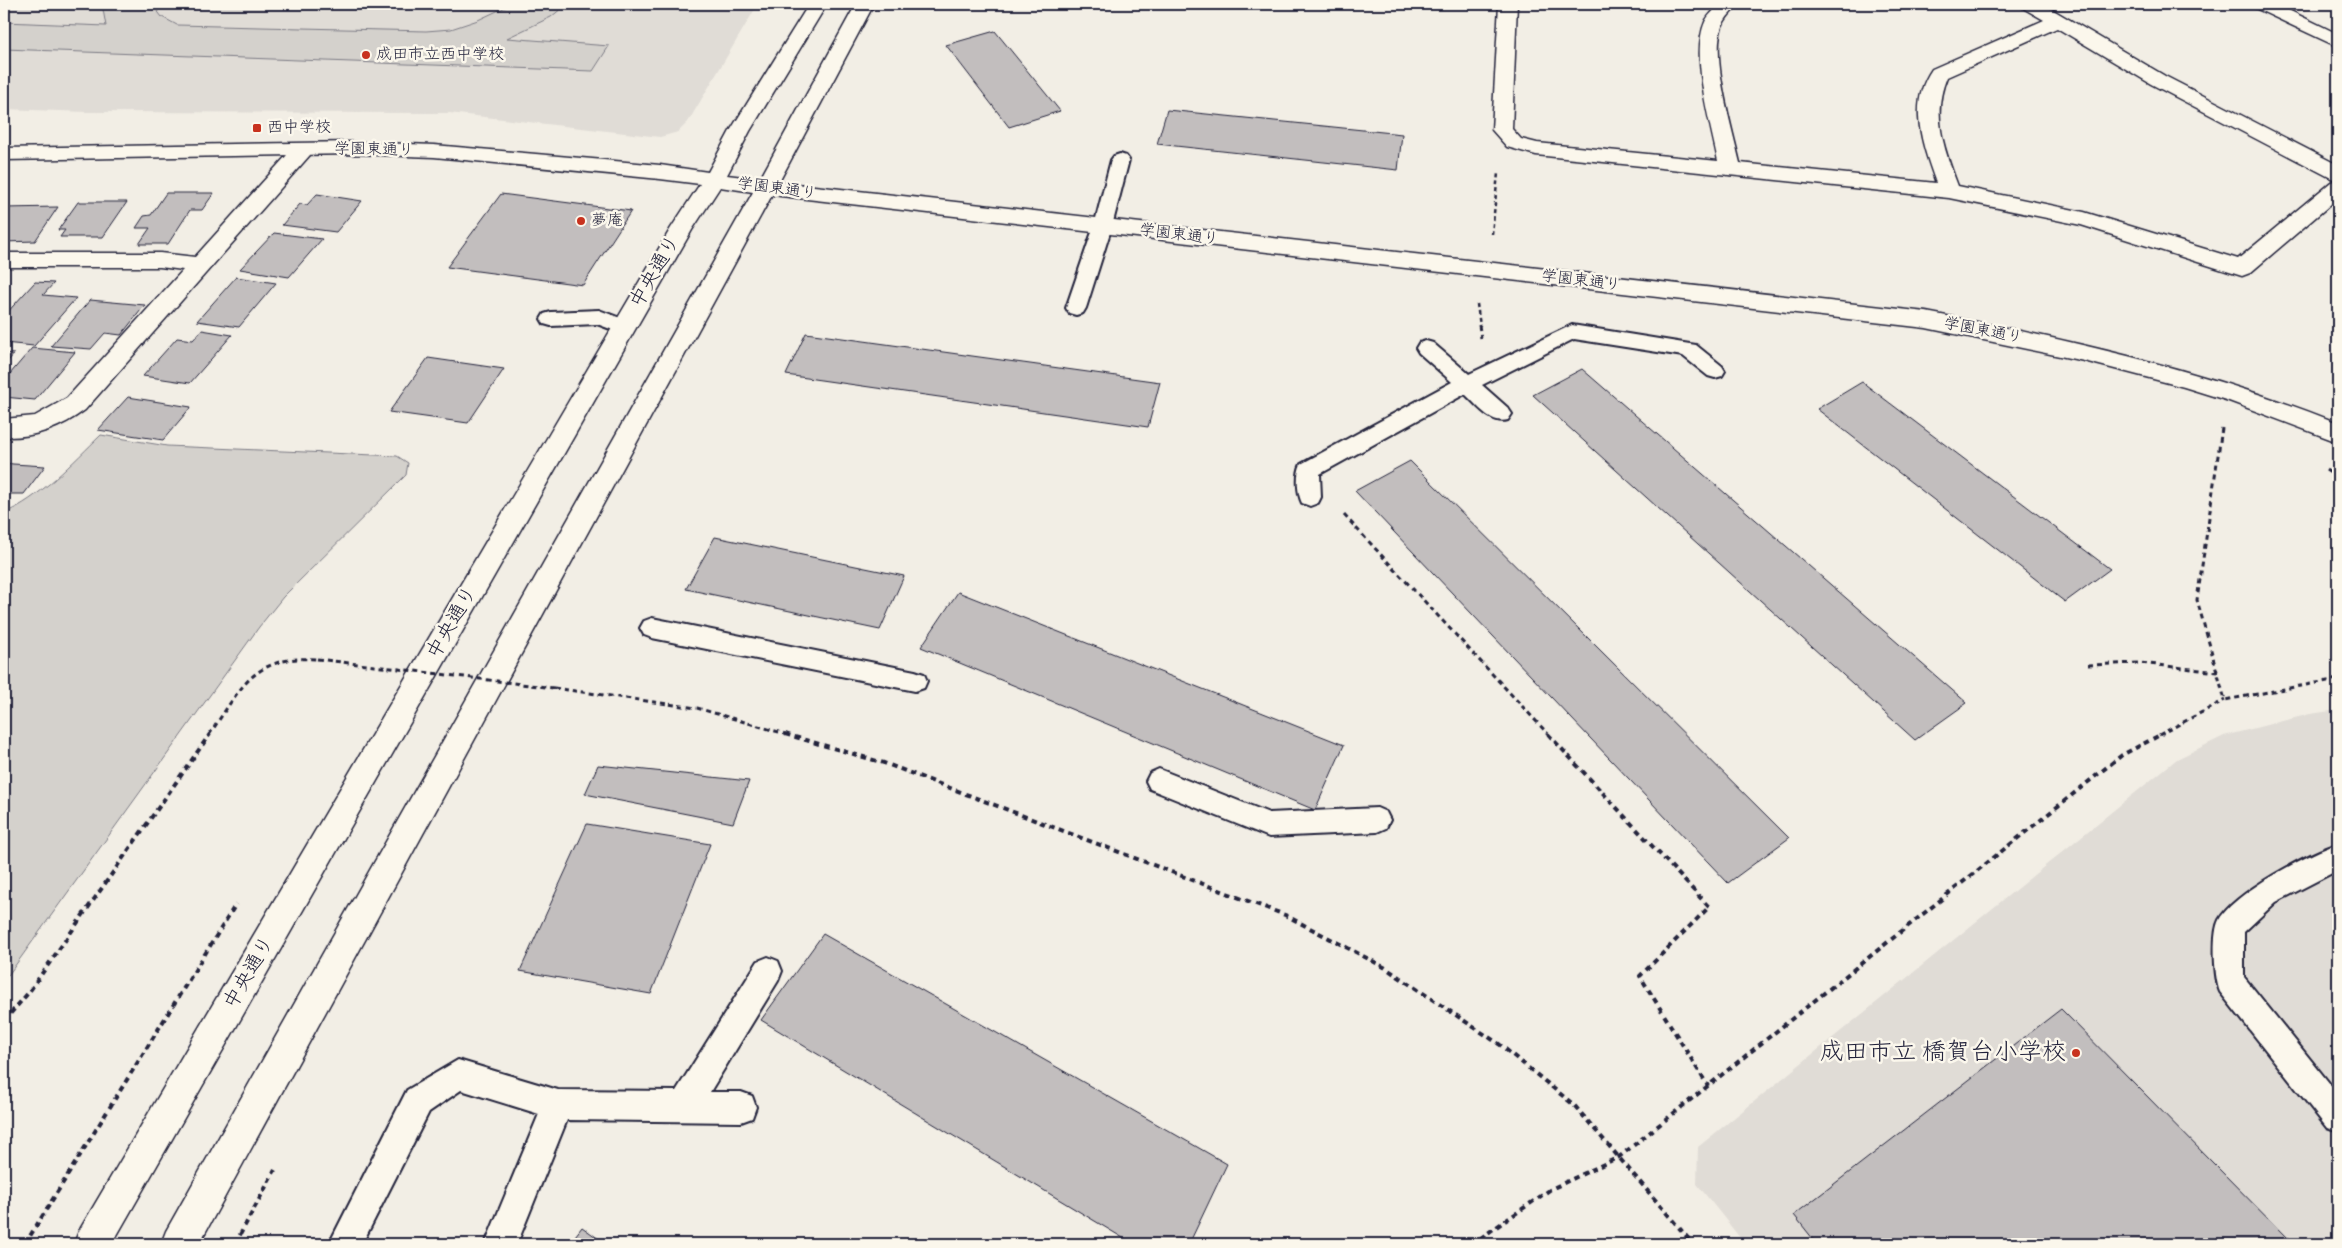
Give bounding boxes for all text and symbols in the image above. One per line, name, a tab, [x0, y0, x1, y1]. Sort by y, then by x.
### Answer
place label: 成田市立西中学校	[376, 43, 504, 67]
marker: 成田市立西中学校	[360, 49, 372, 61]
place label: 西中学校	[267, 116, 331, 140]
marker: 西中学校	[251, 122, 263, 134]
street label: 学園東通り	[334, 137, 414, 163]
street label: 学園東通り	[736, 172, 818, 206]
place label: 夢庵	[591, 209, 623, 233]
marker: 夢庵	[575, 215, 587, 227]
street label: 学園東通り	[1138, 218, 1220, 252]
street label: 中央通り	[623, 230, 689, 314]
street label: 学園東通り	[1540, 264, 1622, 298]
street label: 学園東通り	[1941, 312, 2025, 350]
street label: 中央通り	[420, 581, 486, 665]
street label: 中央通り	[217, 931, 283, 1015]
place label: 成田市立 橋賀台小学校	[1820, 1036, 2066, 1071]
marker: 成田市立 橋賀台小学校	[2070, 1047, 2082, 1059]

